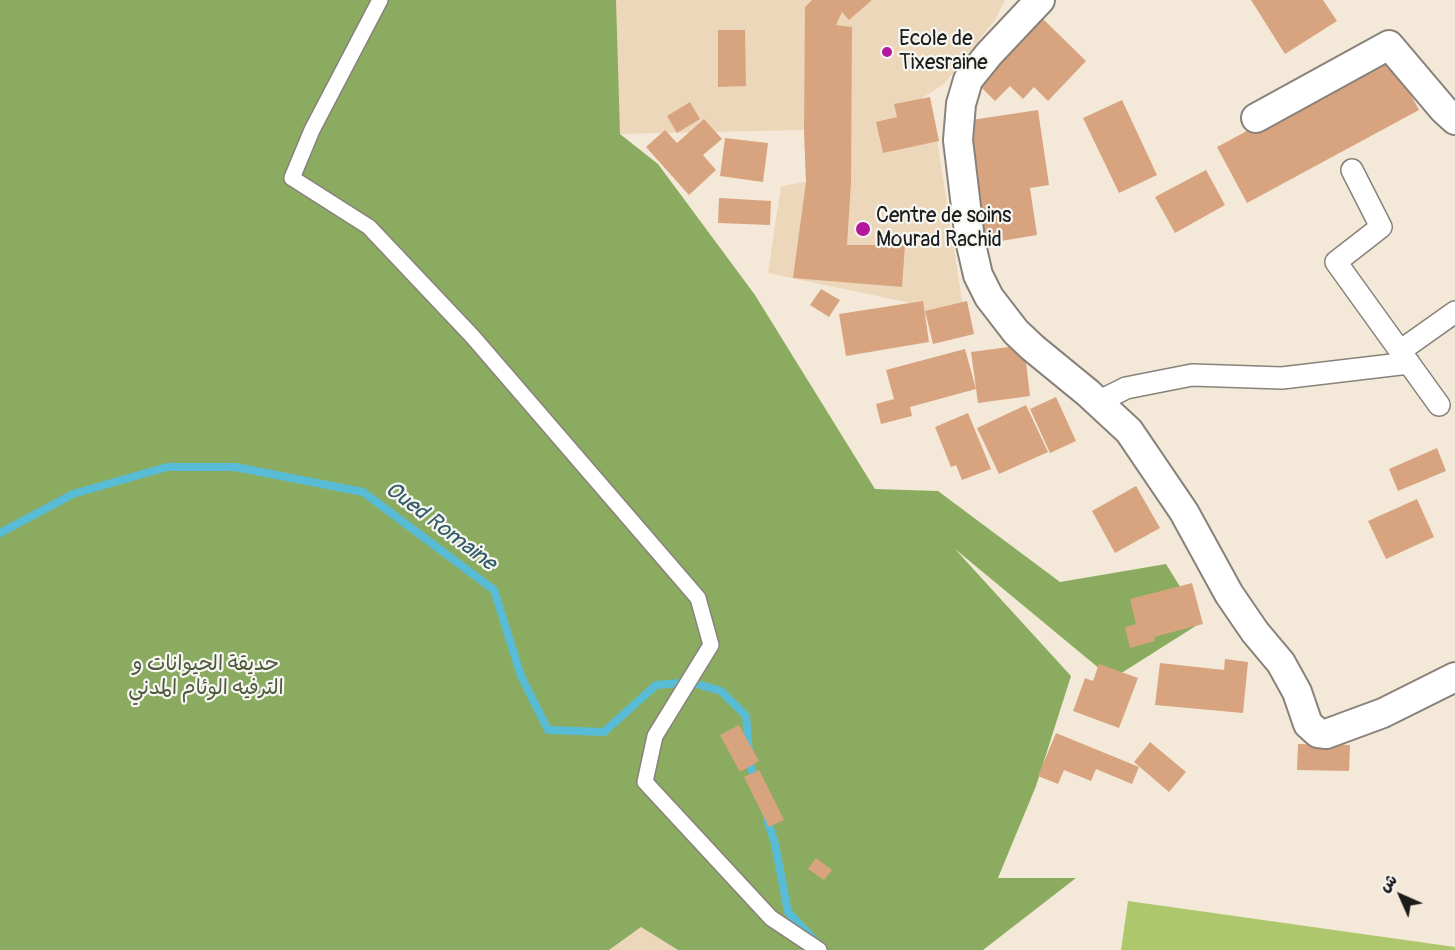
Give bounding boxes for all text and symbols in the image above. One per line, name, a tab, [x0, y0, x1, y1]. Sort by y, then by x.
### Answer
place label: Ecole de Tixesraine	[899, 27, 988, 77]
marker: Ecole de Tixesraine	[880, 45, 894, 59]
place label: Centre de soins Mourad Rachid	[876, 204, 1011, 254]
marker: Centre de soins Mourad Rachid	[854, 220, 872, 238]
water label: Oued Romaine	[379, 477, 501, 577]
park label: حديقة الحيوانات و الترفيه الوئام المدني	[128, 652, 284, 702]
north arrow	[1371, 866, 1431, 926]
text: ش	[1375, 870, 1402, 897]

